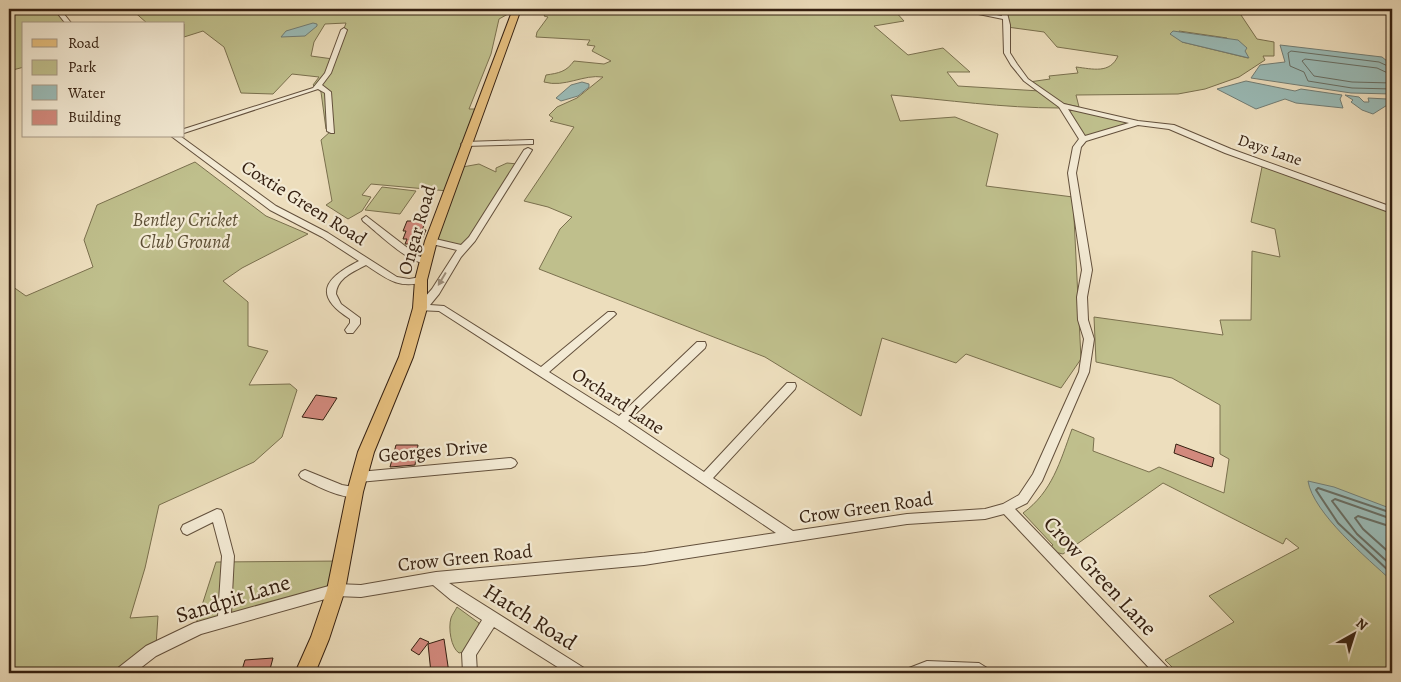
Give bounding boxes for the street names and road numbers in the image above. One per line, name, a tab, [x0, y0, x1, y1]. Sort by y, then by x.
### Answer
street label: Days Lane	[1235, 129, 1305, 171]
street label: Coxtie Green Road	[236, 154, 372, 253]
street label: Ongar Road	[392, 181, 442, 278]
street label: Orchard Lane	[567, 361, 669, 441]
street label: Georges Drive	[377, 433, 489, 469]
street label: Crow Green Road	[797, 486, 935, 530]
street label: Crow Green Lane	[1037, 509, 1163, 643]
street label: Crow Green Road	[396, 538, 534, 578]
street label: Sandpit Lane	[172, 567, 294, 631]
street label: Hatch Road	[478, 576, 583, 658]

